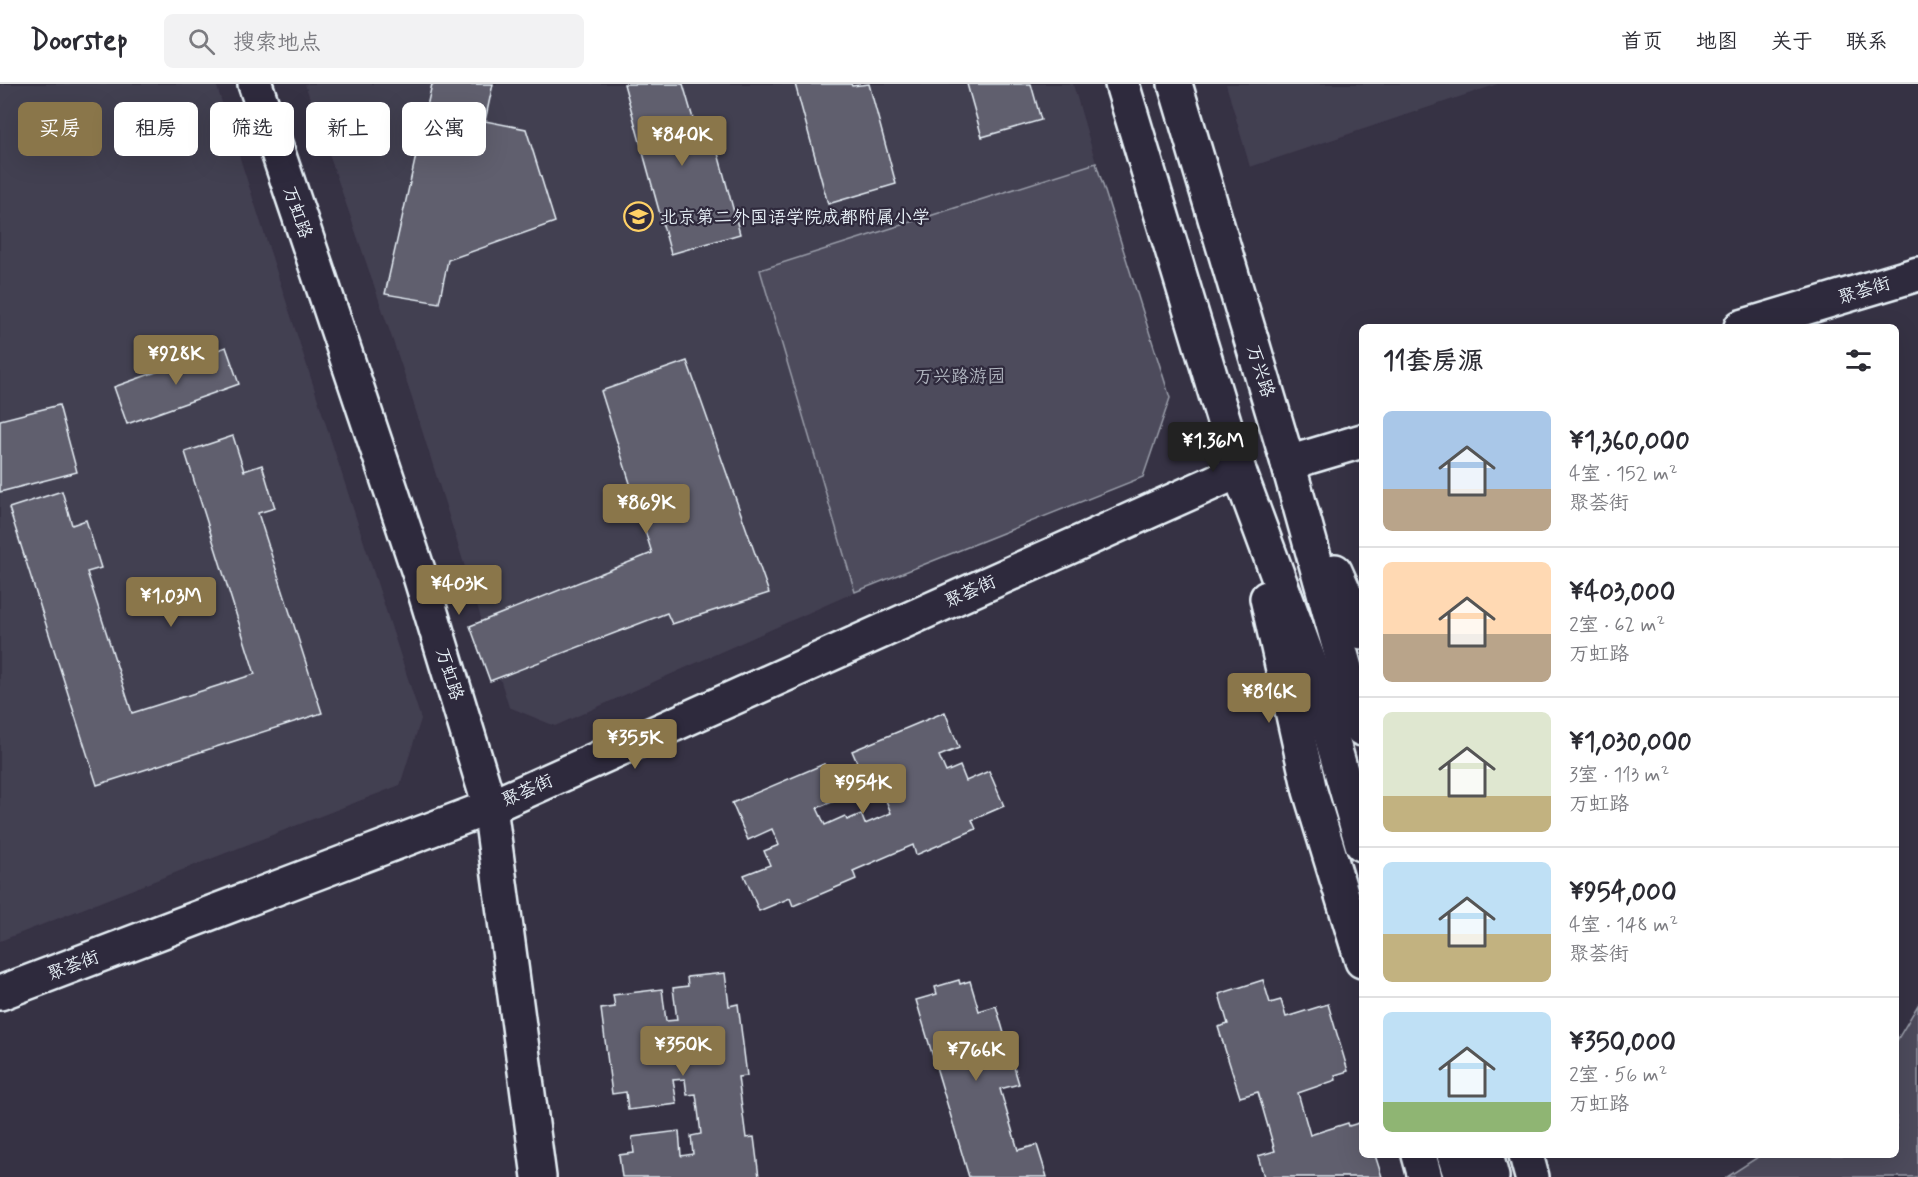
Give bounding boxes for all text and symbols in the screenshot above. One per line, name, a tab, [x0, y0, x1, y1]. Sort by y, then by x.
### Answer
search box	[164, 14, 584, 68]
text: Doorstep	[30, 23, 128, 60]
icon: search	[185, 25, 218, 58]
text: 首页	[1621, 28, 1663, 56]
text: 地图	[1696, 28, 1738, 56]
text: 关于	[1771, 28, 1813, 56]
text: 联系	[1846, 28, 1888, 56]
text: 搜索地点	[233, 29, 321, 57]
chip: 买房	[18, 102, 102, 156]
chip: 租房	[114, 102, 198, 156]
chip: 筛选	[210, 102, 294, 156]
chip: 新上	[306, 102, 390, 156]
chip: 公寓	[402, 102, 486, 156]
pin: ¥840K	[640, 116, 724, 167]
text: ¥840K	[651, 122, 713, 149]
street label: 万虹路	[277, 183, 317, 242]
school or university icon: 北京第二外国语学院成都附属小学	[623, 201, 655, 233]
place label: 北京第二外国语学院成都附属小学	[660, 206, 930, 230]
street label: 聚荟街	[1835, 272, 1894, 310]
pin: ¥928K	[134, 335, 218, 386]
text: ¥928K	[148, 341, 204, 368]
street label: 万兴路	[1241, 342, 1279, 401]
icon: filters	[1842, 344, 1875, 377]
text: 11套房源	[1383, 345, 1484, 379]
park label: 万兴路游园	[915, 365, 1005, 389]
pin: ¥1.36M	[1164, 422, 1262, 473]
text: ¥1,360,000	[1569, 425, 1690, 459]
text: ¥1.36M	[1182, 428, 1244, 455]
icon: home	[1431, 435, 1503, 507]
text: 4室 · 152 m²	[1569, 461, 1678, 488]
pin: ¥869K	[604, 484, 688, 535]
text: ¥869K	[617, 490, 675, 517]
text: 聚荟街	[1569, 490, 1629, 517]
pin: ¥403K	[417, 565, 501, 616]
street label: 聚荟街	[941, 570, 1000, 614]
text: ¥403K	[431, 571, 487, 598]
text: ¥403,000	[1569, 576, 1675, 610]
pin: ¥1.03M	[122, 577, 220, 628]
text: ¥1.03M	[140, 583, 202, 610]
icon: home	[1431, 586, 1503, 658]
text: 2室 · 62 m²	[1569, 612, 1665, 639]
text: 万虹路	[1569, 641, 1629, 668]
street label: 万虹路	[430, 645, 468, 704]
pin: ¥816K	[1227, 673, 1311, 724]
text: ¥816K	[1242, 679, 1296, 706]
pin: ¥355K	[593, 719, 677, 770]
text: ¥355K	[607, 725, 663, 752]
text: ¥1,030,000	[1569, 726, 1692, 760]
icon: home	[1431, 736, 1503, 808]
text: 3室 · 113 m²	[1569, 762, 1669, 789]
pin: ¥954K	[821, 764, 905, 815]
street label: 聚荟街	[498, 769, 557, 813]
text: ¥954K	[834, 770, 892, 797]
text: 万虹路	[1569, 791, 1629, 818]
text: ¥954,000	[1569, 876, 1677, 910]
icon: home	[1431, 886, 1503, 958]
text: 4室 · 148 m²	[1569, 912, 1678, 939]
text: 聚荟街	[1569, 941, 1629, 968]
street label: 聚荟街	[44, 945, 103, 987]
pin: ¥350K	[641, 1026, 725, 1077]
text: ¥350,000	[1569, 1026, 1676, 1060]
pin: ¥766K	[934, 1031, 1018, 1082]
text: ¥350K	[654, 1032, 712, 1059]
icon: home	[1431, 1036, 1503, 1108]
text: ¥766K	[947, 1037, 1005, 1064]
text: 2室 · 56 m²	[1569, 1062, 1667, 1089]
text: 万虹路	[1569, 1091, 1629, 1118]

